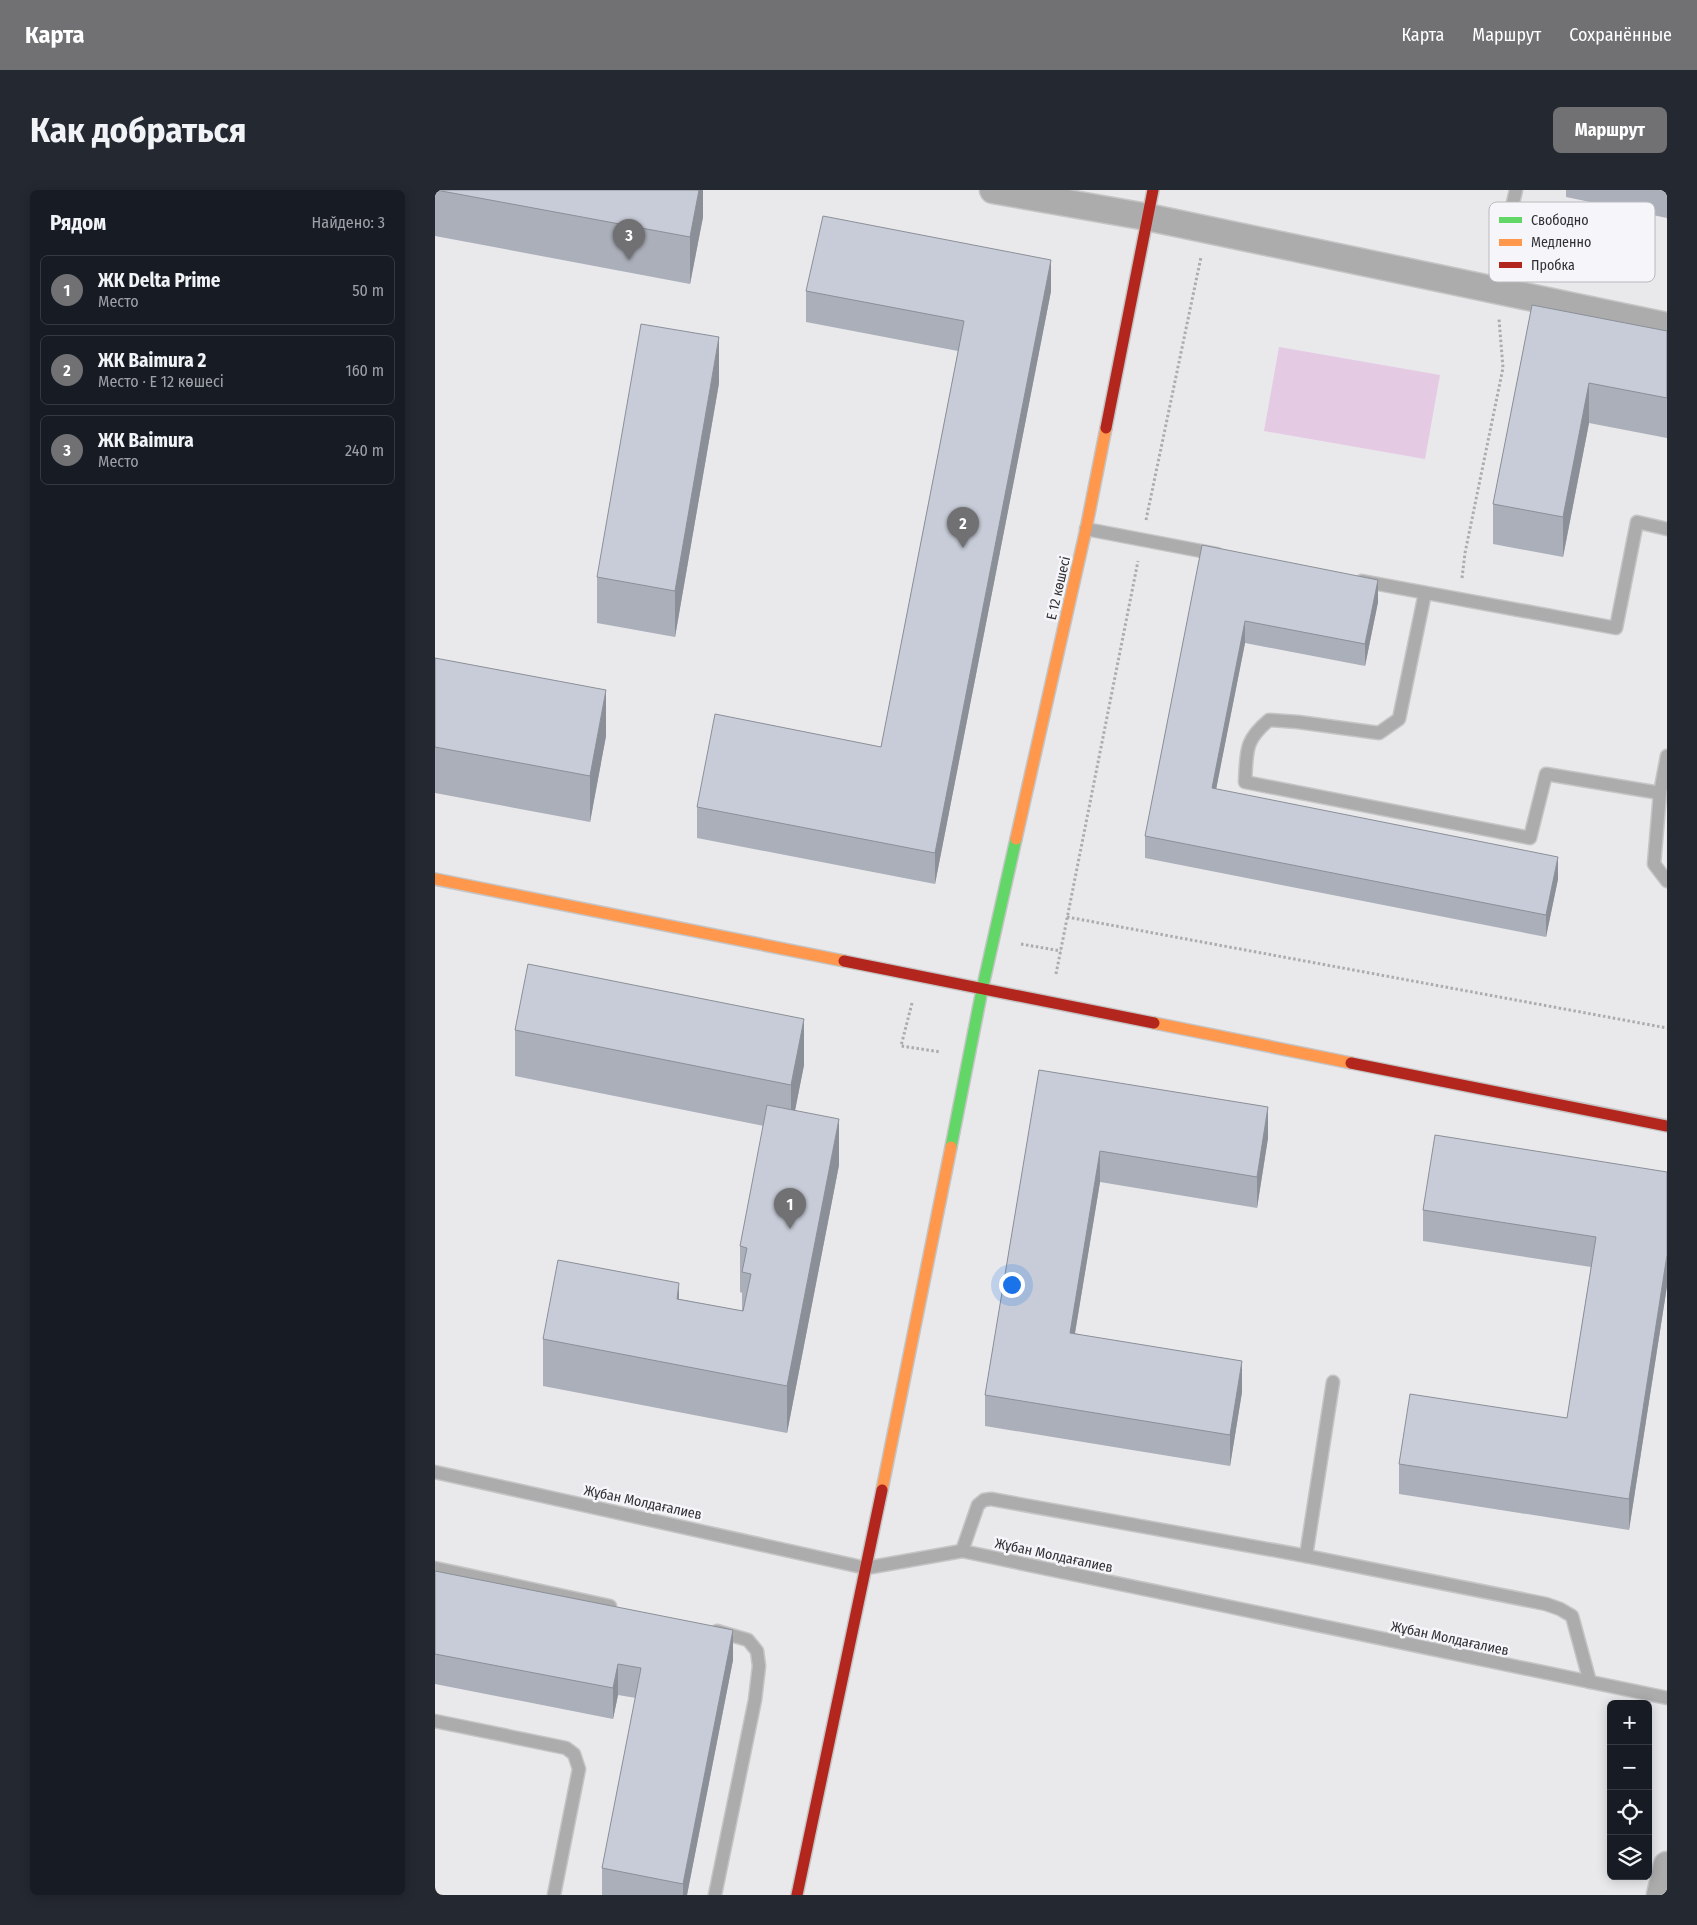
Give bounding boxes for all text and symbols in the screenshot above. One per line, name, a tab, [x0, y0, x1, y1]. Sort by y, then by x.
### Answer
text: Карта	[25, 21, 84, 49]
text: Карта	[1401, 24, 1444, 46]
text: Маршрут	[1472, 24, 1541, 46]
text: Сохранённые	[1569, 24, 1672, 46]
button: Маршрут	[1553, 107, 1667, 153]
text: Как добраться	[30, 109, 247, 151]
legend	[1489, 202, 1655, 282]
text: Рядом	[50, 210, 106, 236]
text: Свободно	[1531, 212, 1589, 229]
text: Найдено: 3	[312, 213, 385, 232]
pin: 3	[613, 219, 645, 260]
text: Медленно	[1531, 234, 1591, 251]
text: Пробка	[1531, 257, 1575, 274]
text: ЖК Delta Prime	[98, 269, 220, 292]
text: 1	[64, 281, 70, 300]
text: 50 m	[352, 281, 384, 300]
text: Место	[98, 292, 139, 311]
text: ЖК Baimura 2	[98, 349, 206, 372]
text: 2	[63, 361, 71, 380]
text: 160 m	[345, 361, 384, 380]
text: Место · Е 12 көшесі	[98, 372, 224, 391]
text: ЖК Baimura	[98, 429, 194, 452]
text: 3	[63, 441, 71, 460]
text: 240 m	[345, 441, 384, 460]
text: Место	[98, 452, 139, 471]
pin: 2	[947, 507, 979, 548]
street label: Е 12 көшесі	[1043, 555, 1074, 622]
pin: 1	[774, 1188, 806, 1229]
your location	[999, 1272, 1025, 1298]
street label: Жұбан Молдағалиев	[582, 1482, 703, 1523]
street label: Жұбан Молдағалиев	[993, 1535, 1114, 1576]
street label: Жұбан Молдағалиев	[1389, 1618, 1510, 1659]
map controls	[1607, 1700, 1652, 1880]
button: +	[1607, 1700, 1652, 1745]
button: −	[1607, 1745, 1652, 1790]
button: locate	[1607, 1790, 1652, 1835]
button: layers	[1607, 1835, 1652, 1880]

